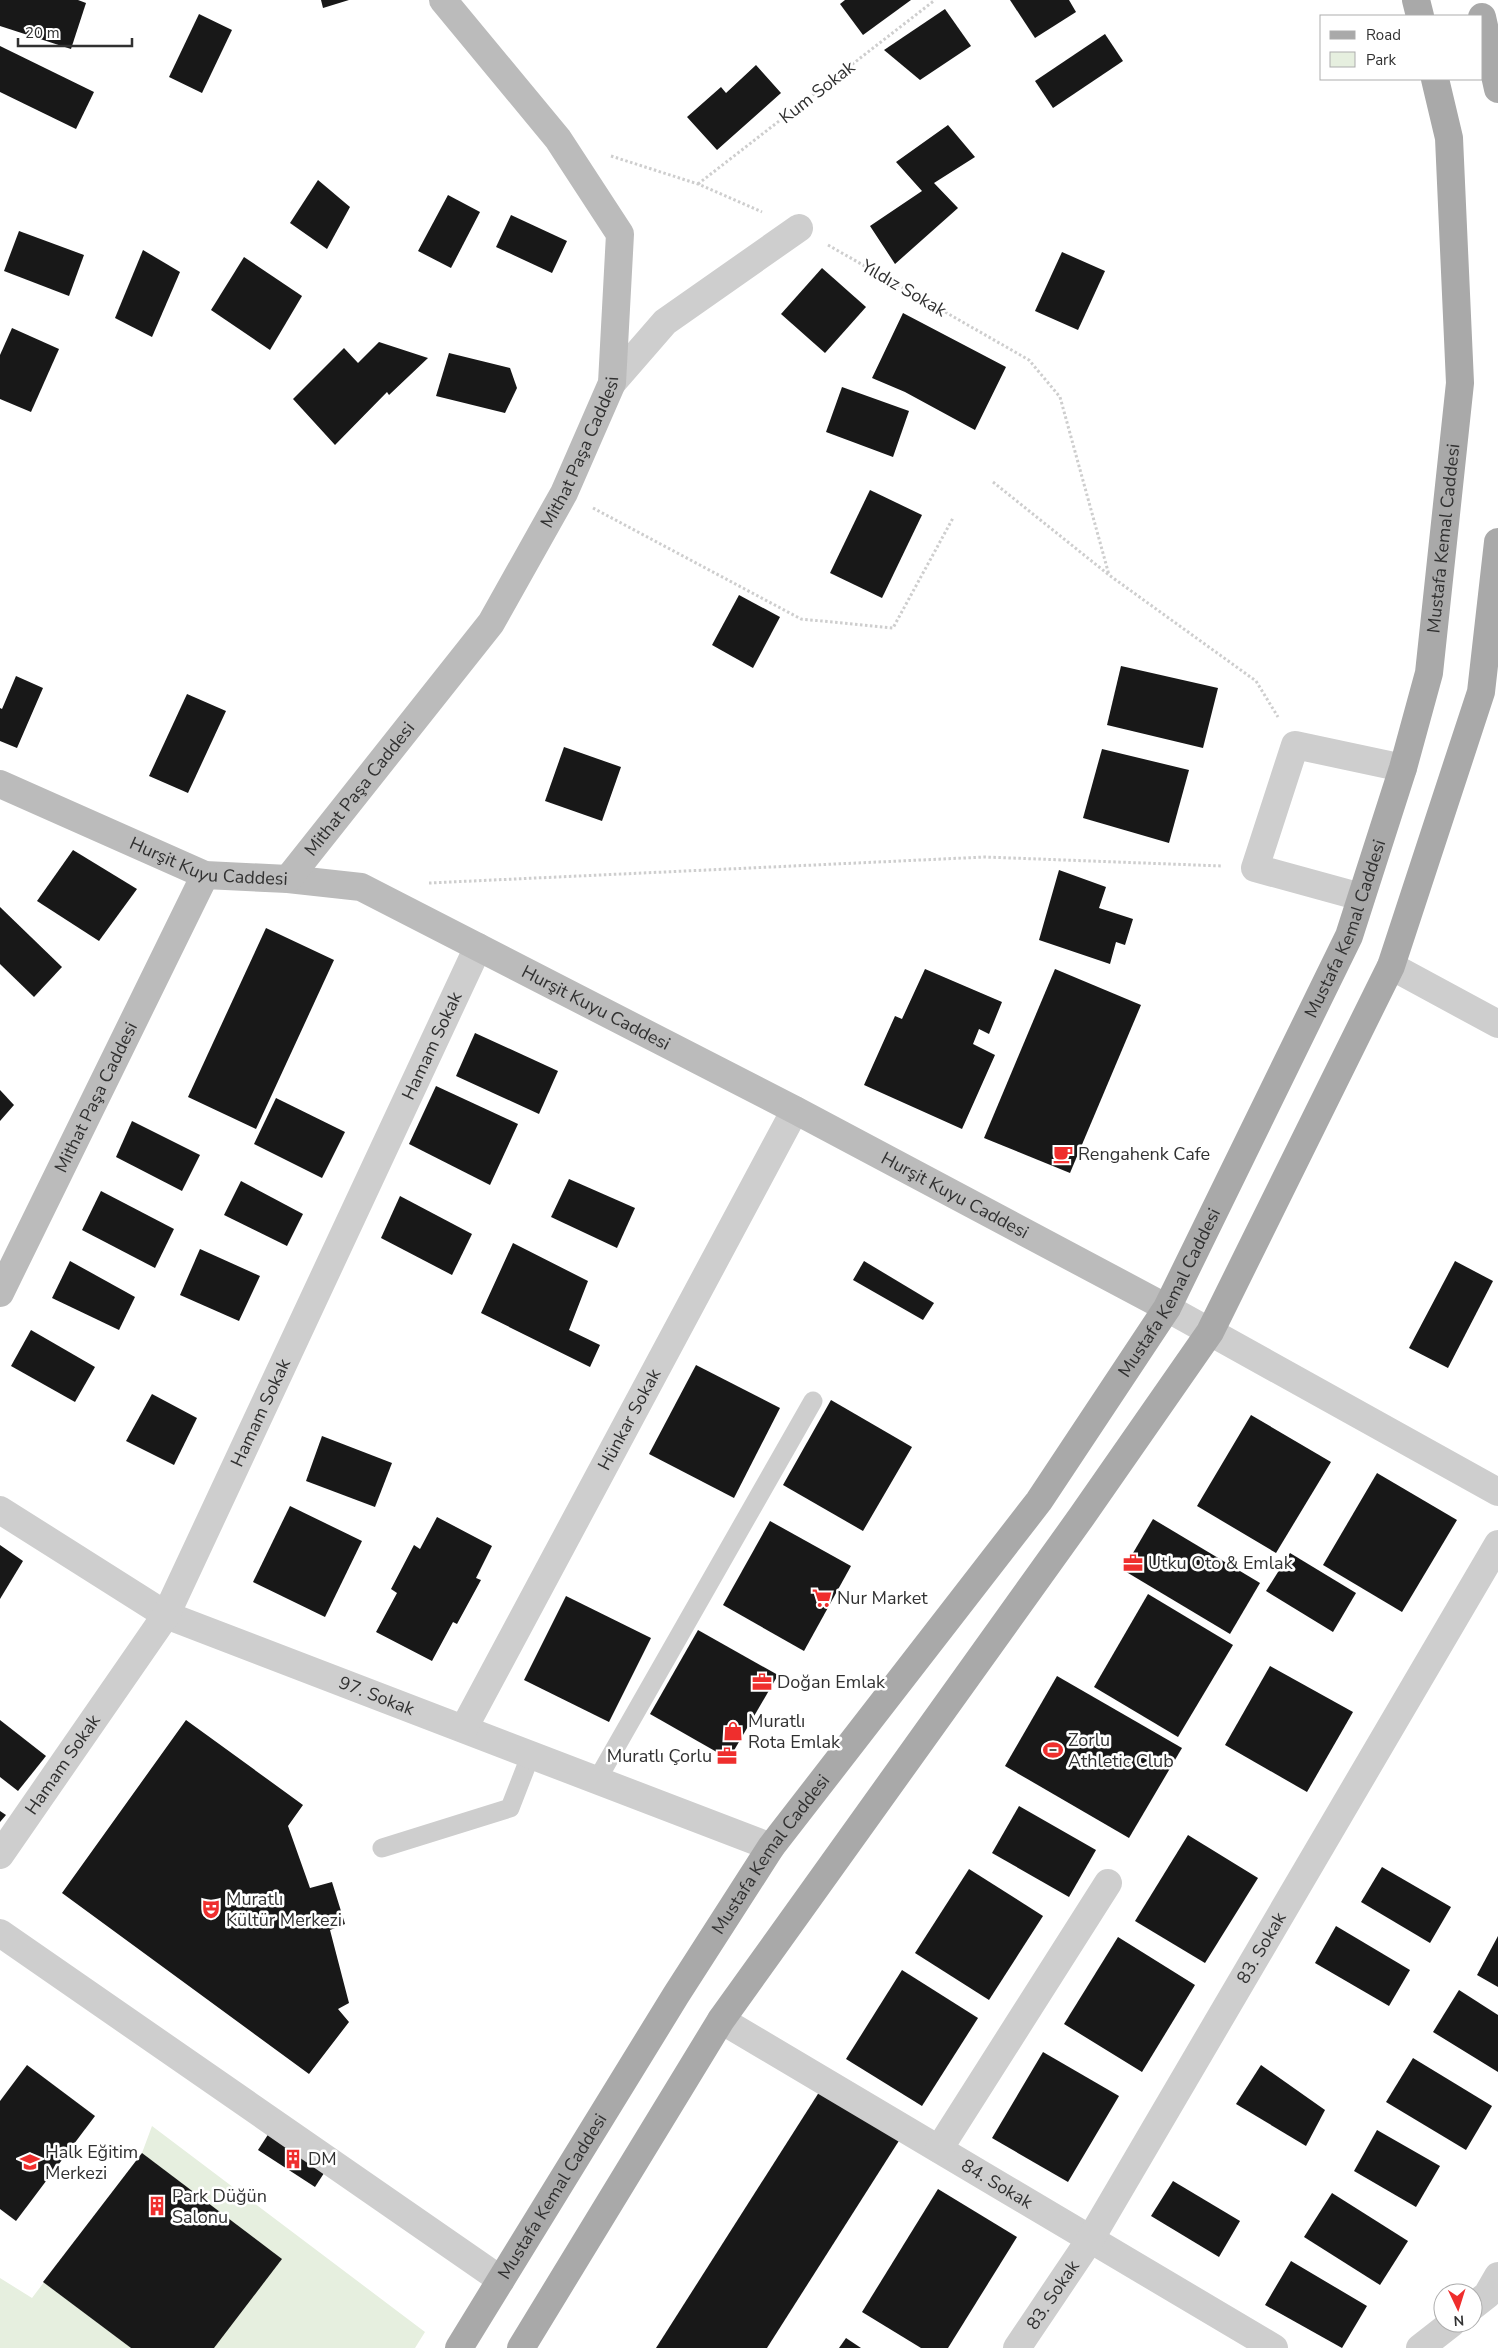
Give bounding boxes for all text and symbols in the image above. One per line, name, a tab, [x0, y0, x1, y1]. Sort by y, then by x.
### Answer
scale bar	[18, 15, 131, 47]
legend	[1320, 15, 1483, 80]
text: 20 m	[25, 23, 60, 43]
text: Road	[1366, 25, 1401, 45]
text: Park	[1366, 50, 1396, 70]
street label: Kum Sokak	[774, 54, 861, 129]
street label: Yıldız Sokak	[856, 253, 952, 323]
street label: Mithat Paşa Caddesi	[535, 376, 624, 532]
street label: Mustafa Kemal Caddesi	[1421, 442, 1465, 634]
street label: Mithat Paşa Caddesi	[299, 717, 420, 861]
street label: Hurşit Kuyu Caddesi	[126, 831, 288, 891]
street label: Mustafa Kemal Caddesi	[1299, 837, 1391, 1022]
street label: Hurşit Kuyu Caddesi	[518, 960, 674, 1056]
street label: Hamam Sokak	[396, 987, 468, 1104]
street label: Mithat Paşa Caddesi	[49, 1018, 143, 1177]
place label: Rengahenk Cafe	[1078, 1142, 1210, 1166]
cafe icon: Rengahenk Cafe	[1052, 1143, 1074, 1165]
street label: Hurşit Kuyu Caddesi	[877, 1146, 1033, 1244]
street label: Mustafa Kemal Caddesi	[1112, 1204, 1226, 1382]
street label: Hamam Sokak	[225, 1354, 296, 1471]
street label: Hünkar Sokak	[592, 1363, 667, 1475]
place label: Utku Oto & Emlak	[1148, 1551, 1294, 1575]
office icon: Utku Oto & Emlak	[1122, 1552, 1144, 1574]
place label: Nur Market	[837, 1586, 928, 1610]
supermarket icon: Nur Market	[811, 1587, 833, 1609]
street label: 97. Sokak	[335, 1670, 419, 1721]
place label: Doğan Emlak	[777, 1670, 886, 1694]
office icon: Doğan Emlak	[751, 1671, 773, 1693]
street label: Hamam Sokak	[19, 1709, 106, 1819]
place label: Muratlı Rota Emlak	[748, 1709, 841, 1754]
shop icon: Muratlı Rota Emlak	[722, 1720, 744, 1742]
place label: Zorlu Athletic Club	[1068, 1728, 1174, 1773]
sports icon: Zorlu Athletic Club	[1042, 1739, 1064, 1761]
place label: Muratlı Çorlu	[607, 1744, 712, 1768]
office icon: Muratlı Çorlu	[716, 1745, 738, 1767]
street label: Mustafa Kemal Caddesi	[706, 1769, 835, 1939]
place label: Muratlı Kültür Merkezi	[226, 1887, 342, 1932]
theatre icon: Muratlı Kültür Merkezi	[200, 1898, 222, 1920]
street label: 83. Sokak	[1231, 1907, 1292, 1988]
street label: Mustafa Kemal Caddesi	[492, 2109, 612, 2284]
place label: Halk Eğitim Merkezi	[45, 2140, 138, 2185]
place label: DM	[308, 2147, 337, 2171]
building icon: DM	[282, 2148, 304, 2170]
school or university icon: Halk Eğitim Merkezi	[19, 2151, 41, 2173]
street label: 84. Sokak	[957, 2153, 1038, 2215]
place label: Park Düğün Salonu	[172, 2184, 267, 2229]
building icon: Park Düğün Salonu	[146, 2195, 168, 2217]
street label: 83. Sokak	[1021, 2255, 1085, 2334]
north arrow	[1433, 2283, 1483, 2333]
text: N	[1453, 2311, 1465, 2330]

